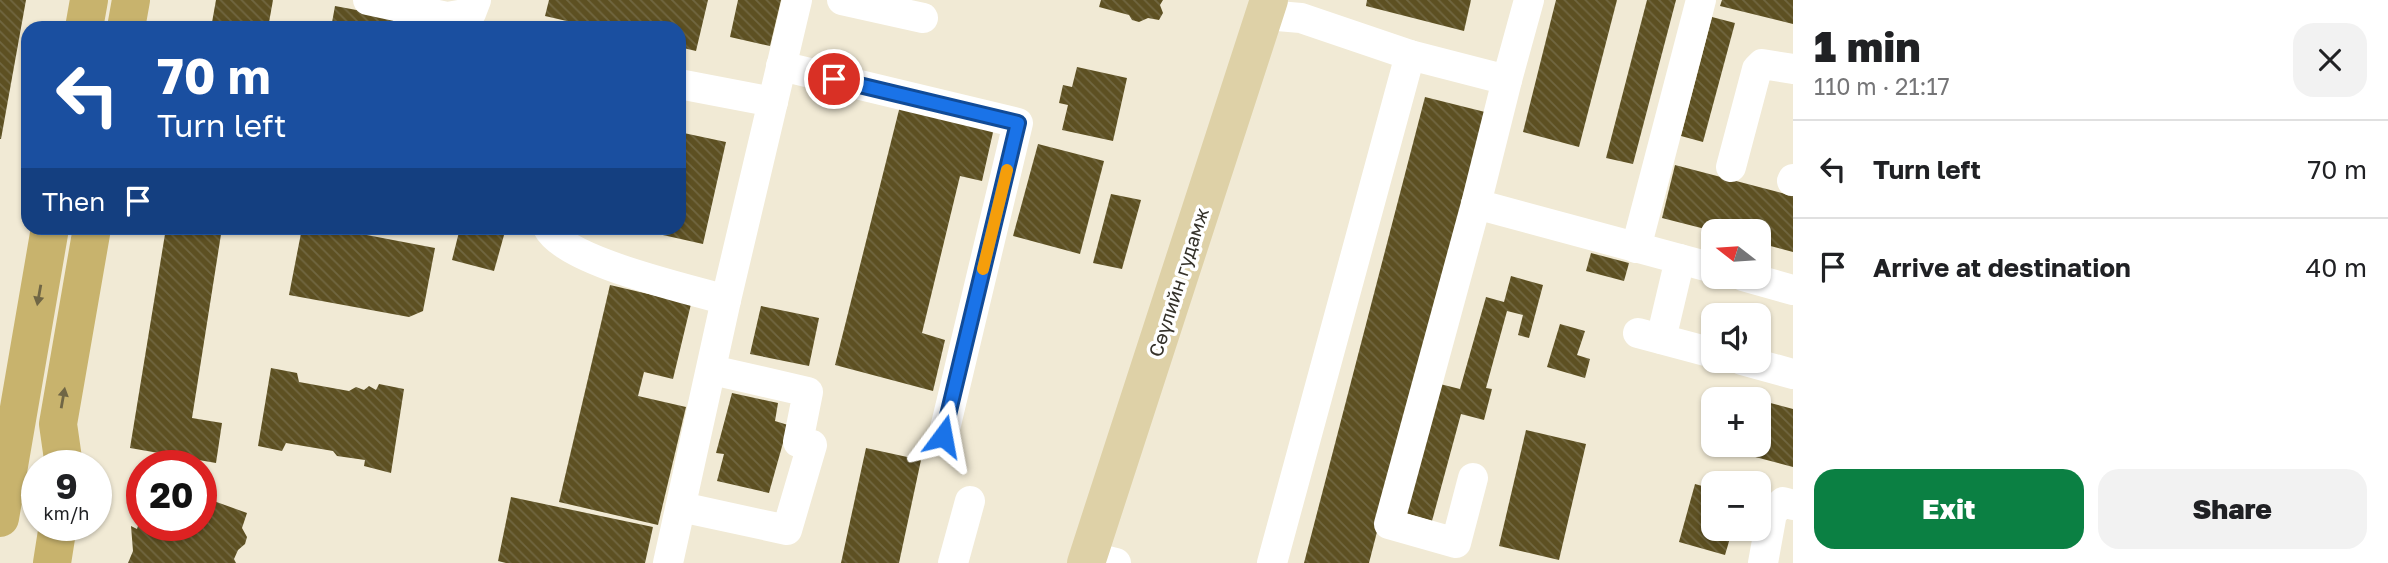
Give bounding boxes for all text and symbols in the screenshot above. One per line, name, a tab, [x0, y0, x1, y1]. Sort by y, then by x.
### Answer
text: 1 min	[1814, 21, 1921, 71]
button: close	[2293, 23, 2367, 97]
text: 70 m	[157, 46, 271, 105]
icon: left	[42, 49, 133, 140]
pin	[804, 49, 864, 109]
icon: arrive	[815, 60, 853, 98]
text: 110 m · 21:17	[1814, 72, 1950, 100]
text: Turn left	[157, 106, 286, 144]
icon: left	[1814, 150, 1852, 188]
text: Turn left	[1873, 154, 1981, 185]
text: 70 m	[2308, 154, 2367, 185]
icon: arrive	[119, 182, 157, 220]
text: Then	[42, 186, 105, 217]
street label: Сөүлийн гудамж	[1143, 205, 1213, 359]
north arrow	[1701, 219, 1771, 289]
map controls	[1701, 219, 1771, 541]
icon: arrive	[1814, 248, 1852, 286]
text: Arrive at destination	[1873, 252, 2131, 283]
text: 40 m	[2306, 252, 2367, 283]
one-way arrow	[33, 284, 44, 306]
button: sound	[1701, 303, 1771, 373]
one-way arrow	[58, 387, 69, 409]
button: +	[1701, 387, 1771, 457]
position arrow	[906, 399, 980, 473]
speed limit sign: 20	[126, 450, 217, 541]
text: 9	[55, 465, 78, 507]
button: Exit	[1814, 469, 2084, 549]
button: Share	[2098, 469, 2367, 549]
button: −	[1701, 471, 1771, 541]
text: km/h	[44, 502, 89, 524]

